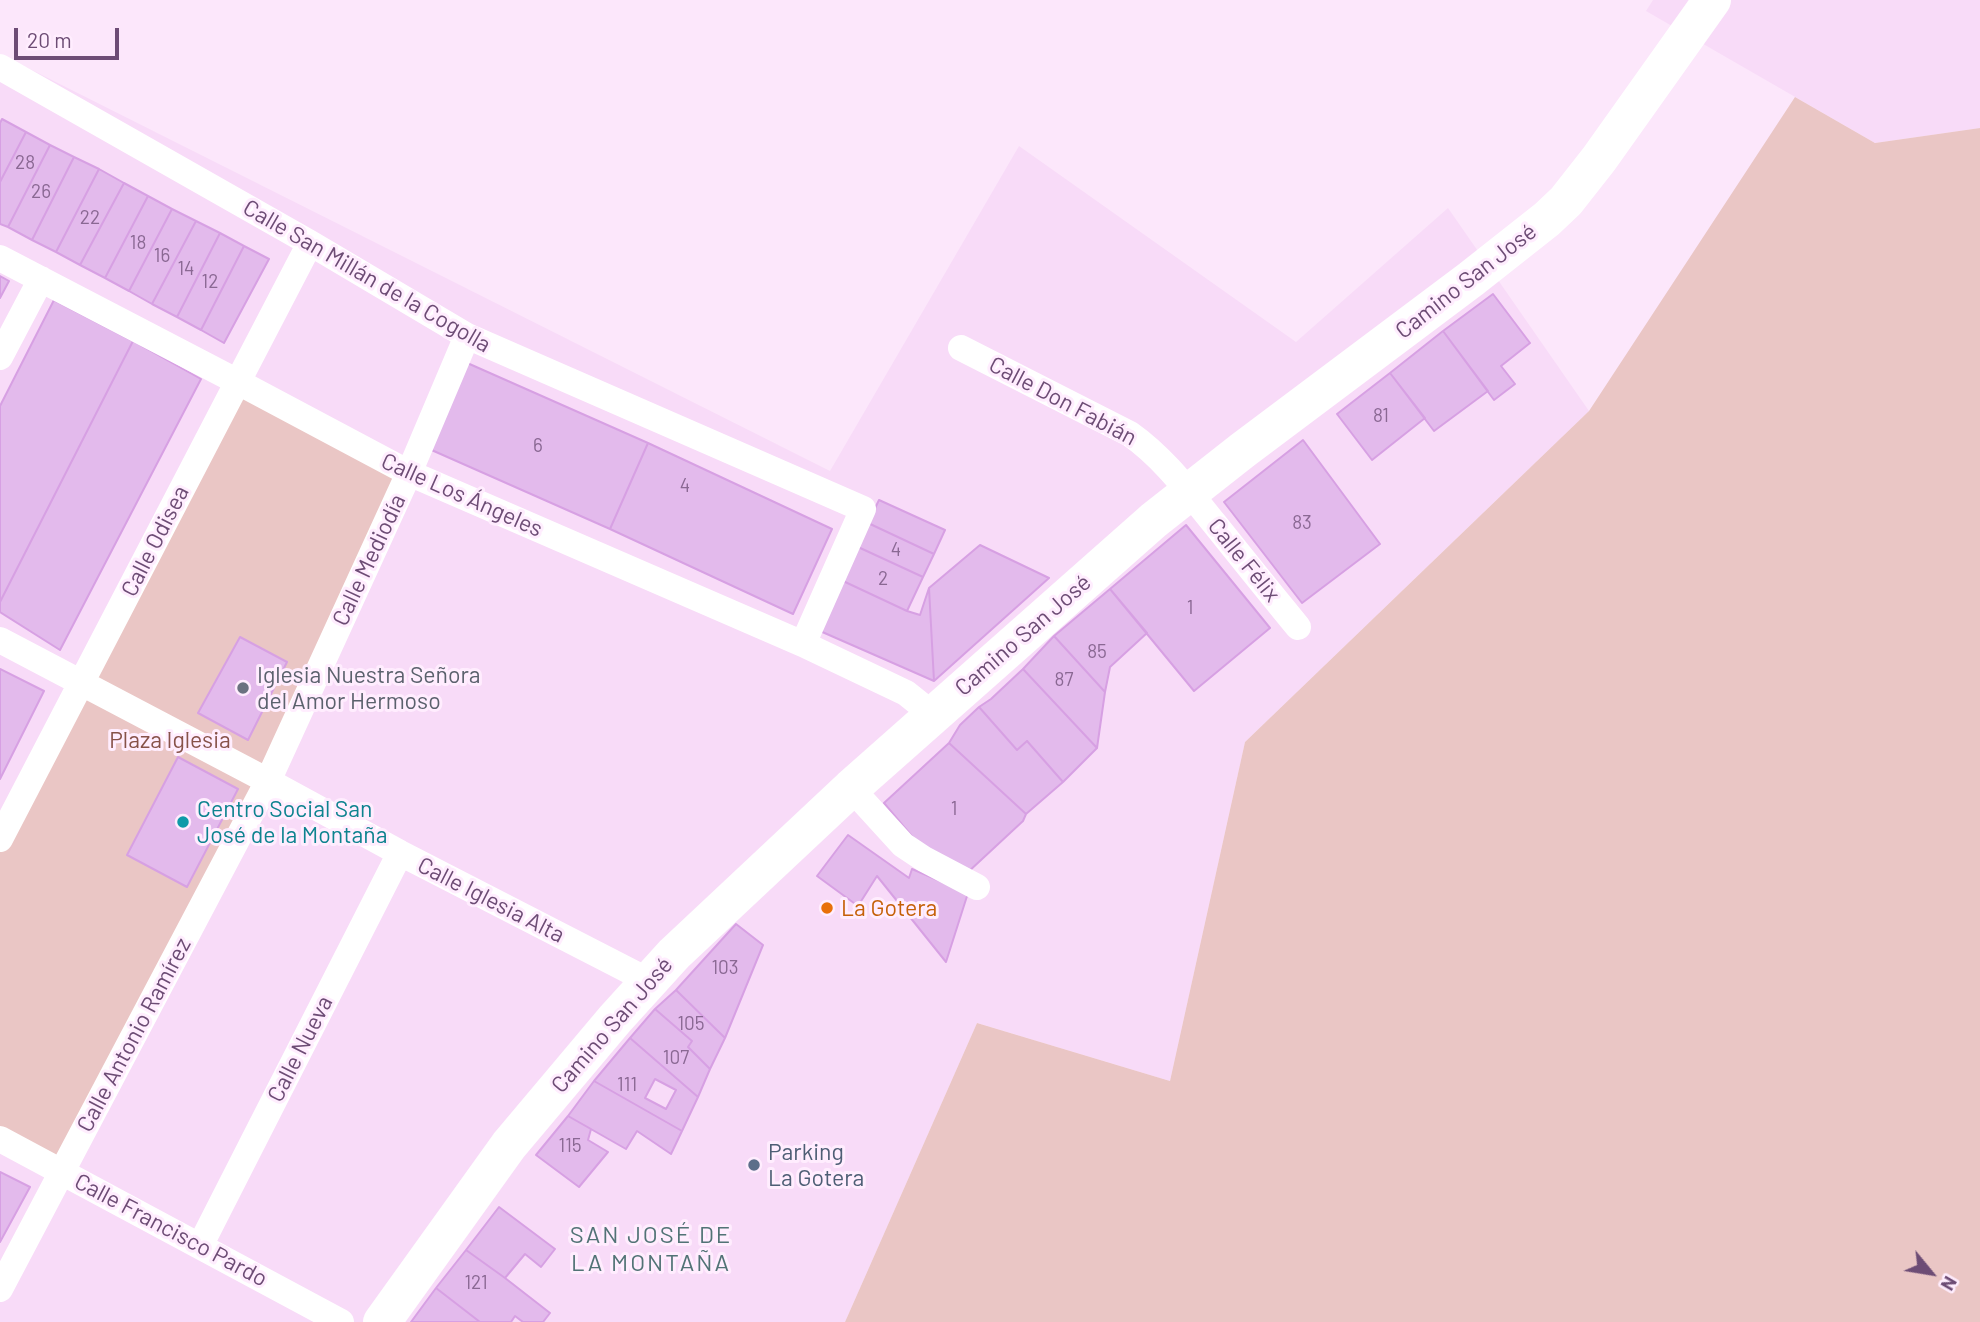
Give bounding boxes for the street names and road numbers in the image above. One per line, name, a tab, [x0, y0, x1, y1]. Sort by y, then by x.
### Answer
street label: Calle San Millán de la Cogolla	[238, 194, 496, 358]
street label: Camino San José	[1390, 217, 1542, 345]
street label: Calle Don Fabián	[984, 350, 1142, 452]
street label: Calle Los Ángeles	[377, 447, 547, 543]
street label: Calle Odisea	[115, 481, 195, 601]
street label: Calle Mediodía	[327, 490, 411, 630]
street label: Calle Félix	[1202, 513, 1286, 607]
street label: Camino San José	[949, 568, 1097, 702]
street label: Calle Iglesia Alta	[413, 851, 569, 949]
street label: Calle Antonio Ramírez	[71, 933, 197, 1137]
street label: Camino San José	[545, 951, 679, 1099]
street label: Calle Nueva	[262, 991, 338, 1107]
street label: Calle Francisco Pardo	[70, 1167, 272, 1293]

